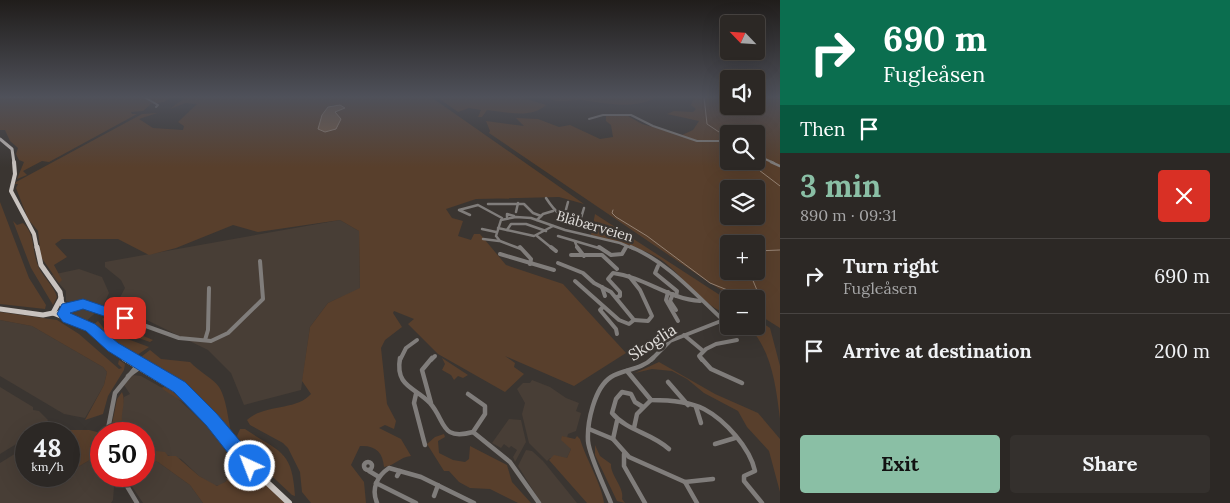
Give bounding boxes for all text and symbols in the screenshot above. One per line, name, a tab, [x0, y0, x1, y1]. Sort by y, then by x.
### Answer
north arrow	[720, 15, 765, 60]
map controls	[720, 15, 765, 335]
text: 690 m	[883, 16, 987, 61]
icon: right	[800, 20, 865, 85]
text: Fugleåsen	[883, 60, 985, 88]
button: sound	[720, 70, 765, 115]
icon: arrive	[855, 115, 883, 143]
text: Then	[800, 117, 845, 141]
button: search	[720, 125, 765, 170]
text: 3 min	[800, 167, 881, 205]
button: close	[1158, 170, 1210, 222]
button: layers	[720, 180, 765, 225]
text: 890 m · 09:31	[800, 205, 897, 225]
street label: Blåbærveien	[554, 206, 636, 246]
button: +	[720, 235, 765, 280]
text: Turn right	[843, 254, 939, 278]
icon: right	[800, 262, 828, 290]
text: 690 m	[1154, 264, 1210, 288]
text: Fugleåsen	[843, 278, 917, 298]
button: −	[720, 290, 765, 335]
pin	[104, 297, 146, 339]
icon: arrive	[111, 304, 139, 332]
street label: Skoglia	[624, 319, 680, 365]
icon: arrive	[800, 337, 828, 365]
text: Arrive at destination	[843, 339, 1032, 363]
text: 200 m	[1154, 339, 1210, 363]
speed limit sign: 50	[90, 422, 155, 487]
text: 48	[34, 432, 61, 464]
button: Exit	[800, 435, 1000, 493]
button: Share	[1010, 435, 1210, 493]
position arrow	[223, 439, 275, 491]
text: km/h	[31, 459, 64, 474]

